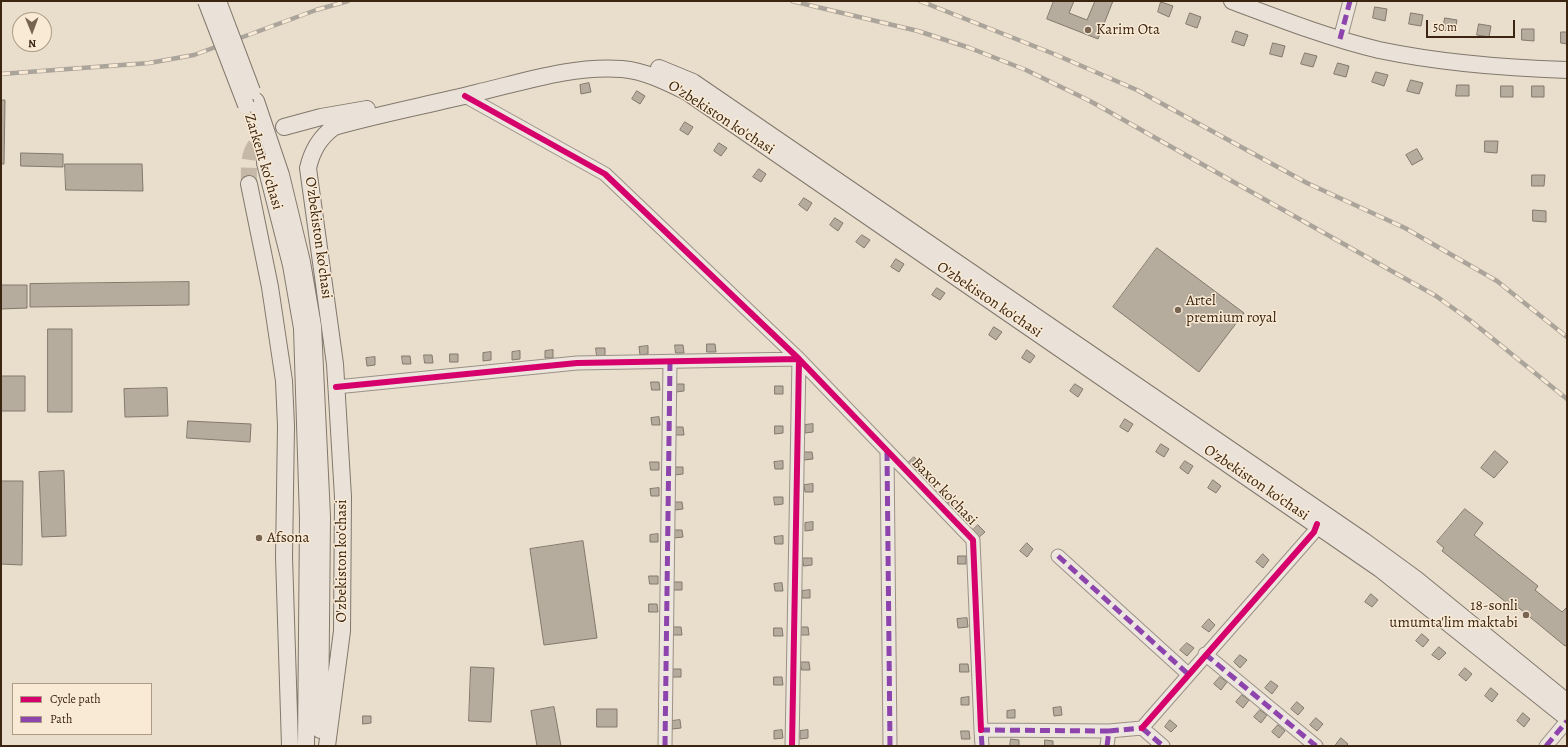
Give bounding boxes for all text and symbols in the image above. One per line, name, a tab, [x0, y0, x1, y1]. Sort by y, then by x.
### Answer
north arrow	[12, 12, 52, 52]
scale bar	[1428, 12, 1517, 38]
text: 50 m	[1433, 19, 1457, 35]
place label: Karim Ota	[1096, 21, 1160, 39]
marker: Karim Ota	[1083, 25, 1093, 35]
text: N	[28, 36, 36, 51]
street label: O'zbekiston ko'chasi	[664, 77, 778, 159]
street label: Zarkent ko'chasi	[240, 112, 286, 212]
street label: O'zbekiston ko'chasi	[301, 176, 335, 300]
street label: O'zbekiston ko'chasi	[933, 258, 1045, 342]
place label: Artel premium royal	[1186, 292, 1276, 327]
marker: Artel premium royal	[1173, 305, 1183, 315]
street label: O'zbekiston ko'chasi	[1200, 441, 1312, 525]
street label: Baxor ko'chasi	[907, 454, 981, 530]
street label: O'zbekiston ko'chasi	[333, 499, 351, 623]
place label: Afsona	[267, 529, 309, 547]
marker: Afsona	[254, 533, 264, 543]
place label: 18-sonli umumta'lim maktabi	[1389, 597, 1518, 632]
marker: 18-sonli umumta'lim maktabi	[1521, 610, 1531, 620]
legend	[12, 683, 152, 735]
text: Cycle path	[50, 691, 101, 707]
text: Path	[50, 711, 72, 727]

